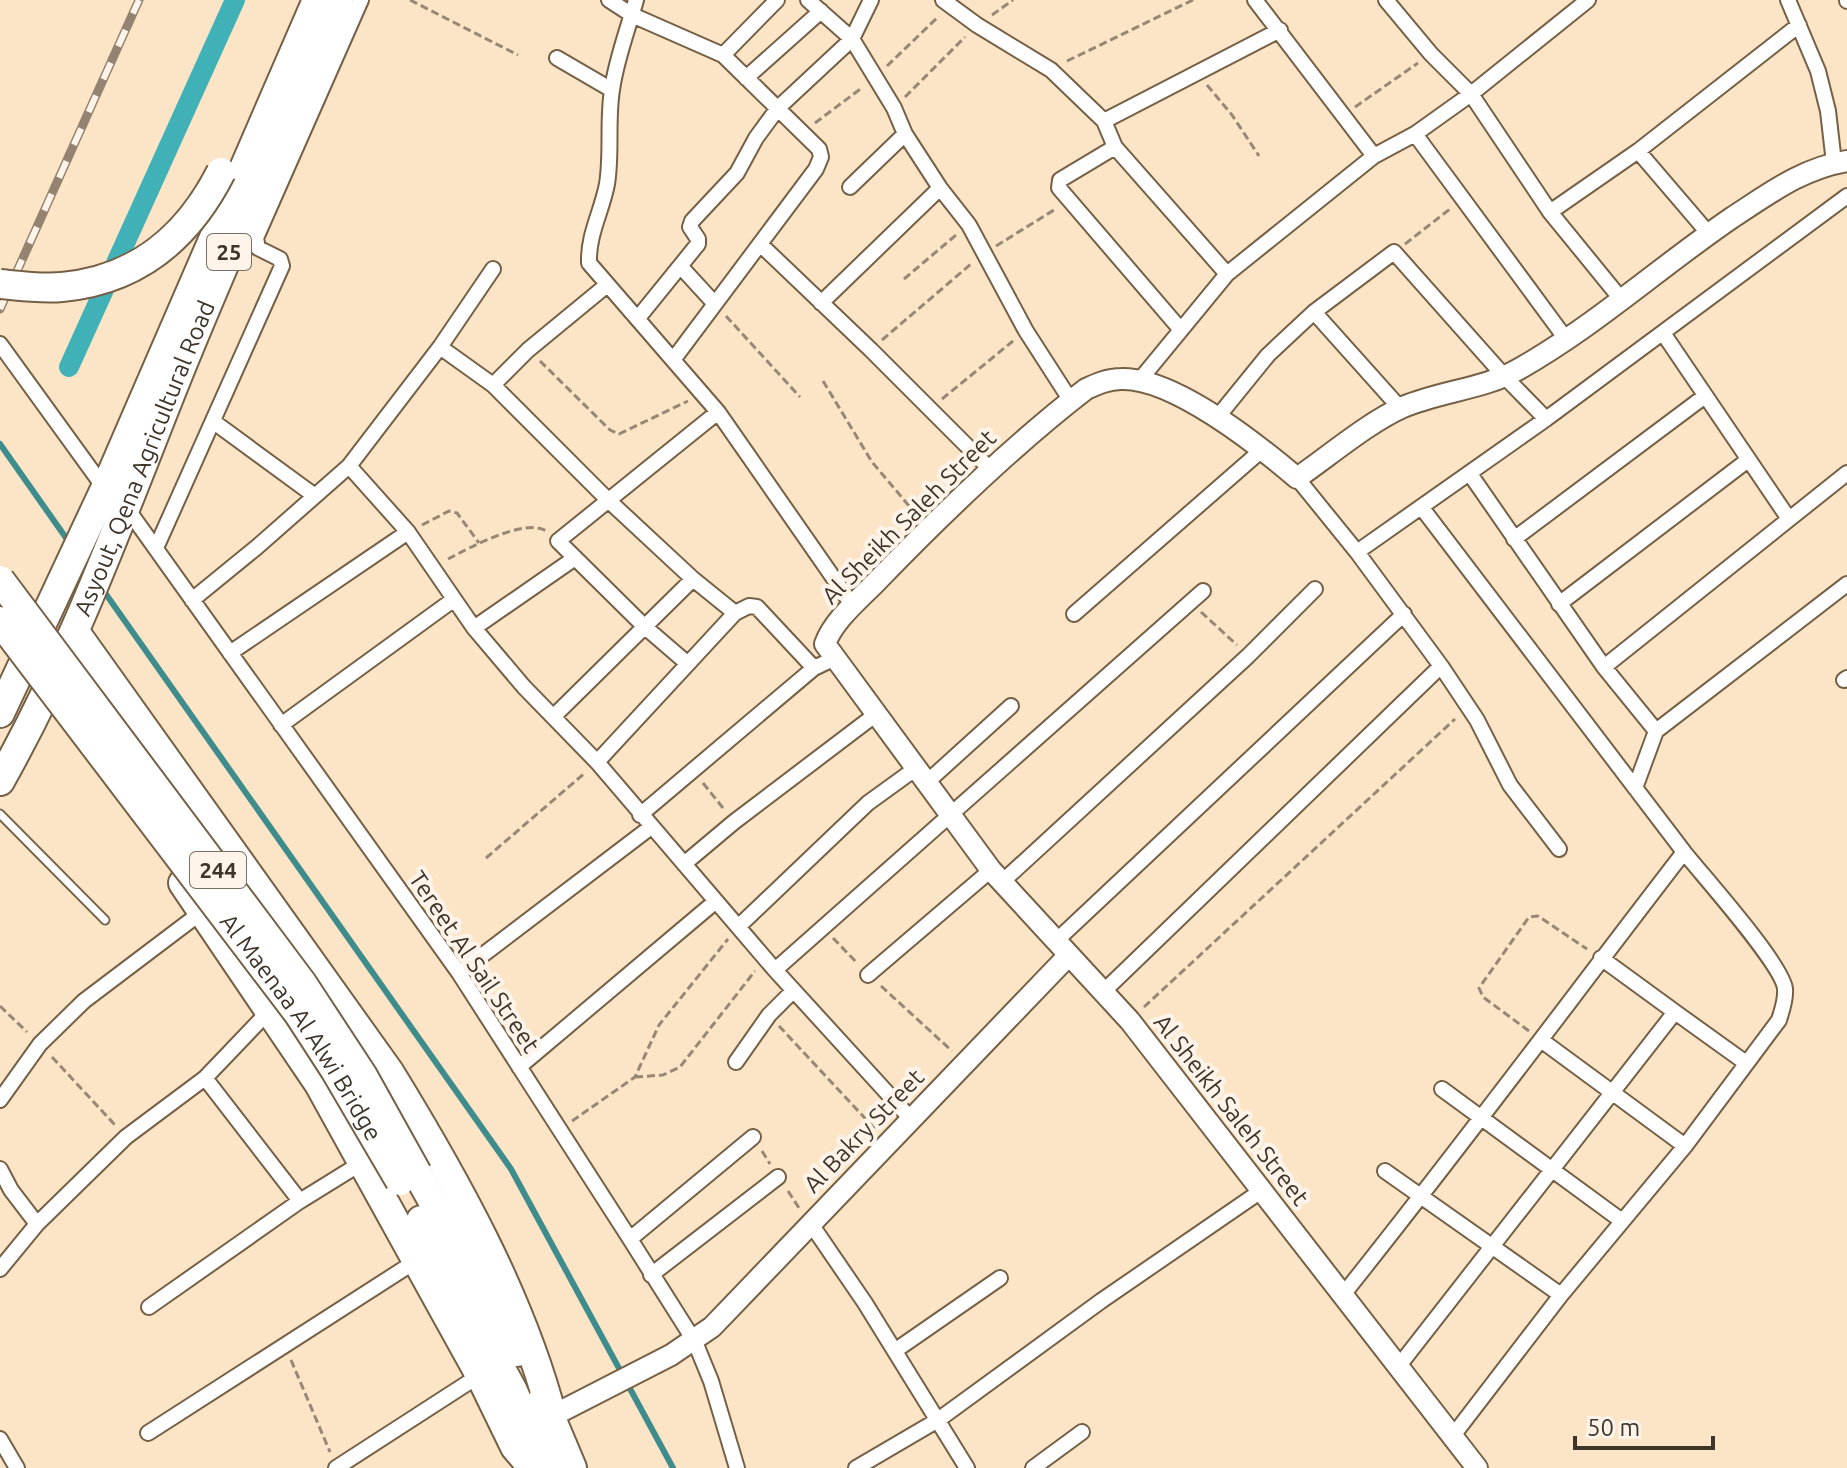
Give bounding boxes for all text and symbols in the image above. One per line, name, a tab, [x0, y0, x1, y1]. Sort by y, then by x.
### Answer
road number: 25	[207, 234, 251, 270]
street label: Asyout, Qena Agricultural Road	[69, 297, 220, 620]
street label: Al Sheikh Saleh Street	[816, 424, 1002, 609]
road number: 244	[190, 852, 246, 888]
street label: Tereet Al Sail Street	[404, 866, 545, 1058]
street label: Al Maenaa Al Alwi Bridge	[215, 909, 387, 1145]
street label: Al Sheikh Saleh Street	[1148, 1009, 1315, 1211]
street label: Al Bakry Street	[798, 1063, 930, 1198]
scale bar	[1575, 1400, 1713, 1450]
text: 50 m	[1587, 1414, 1640, 1441]

